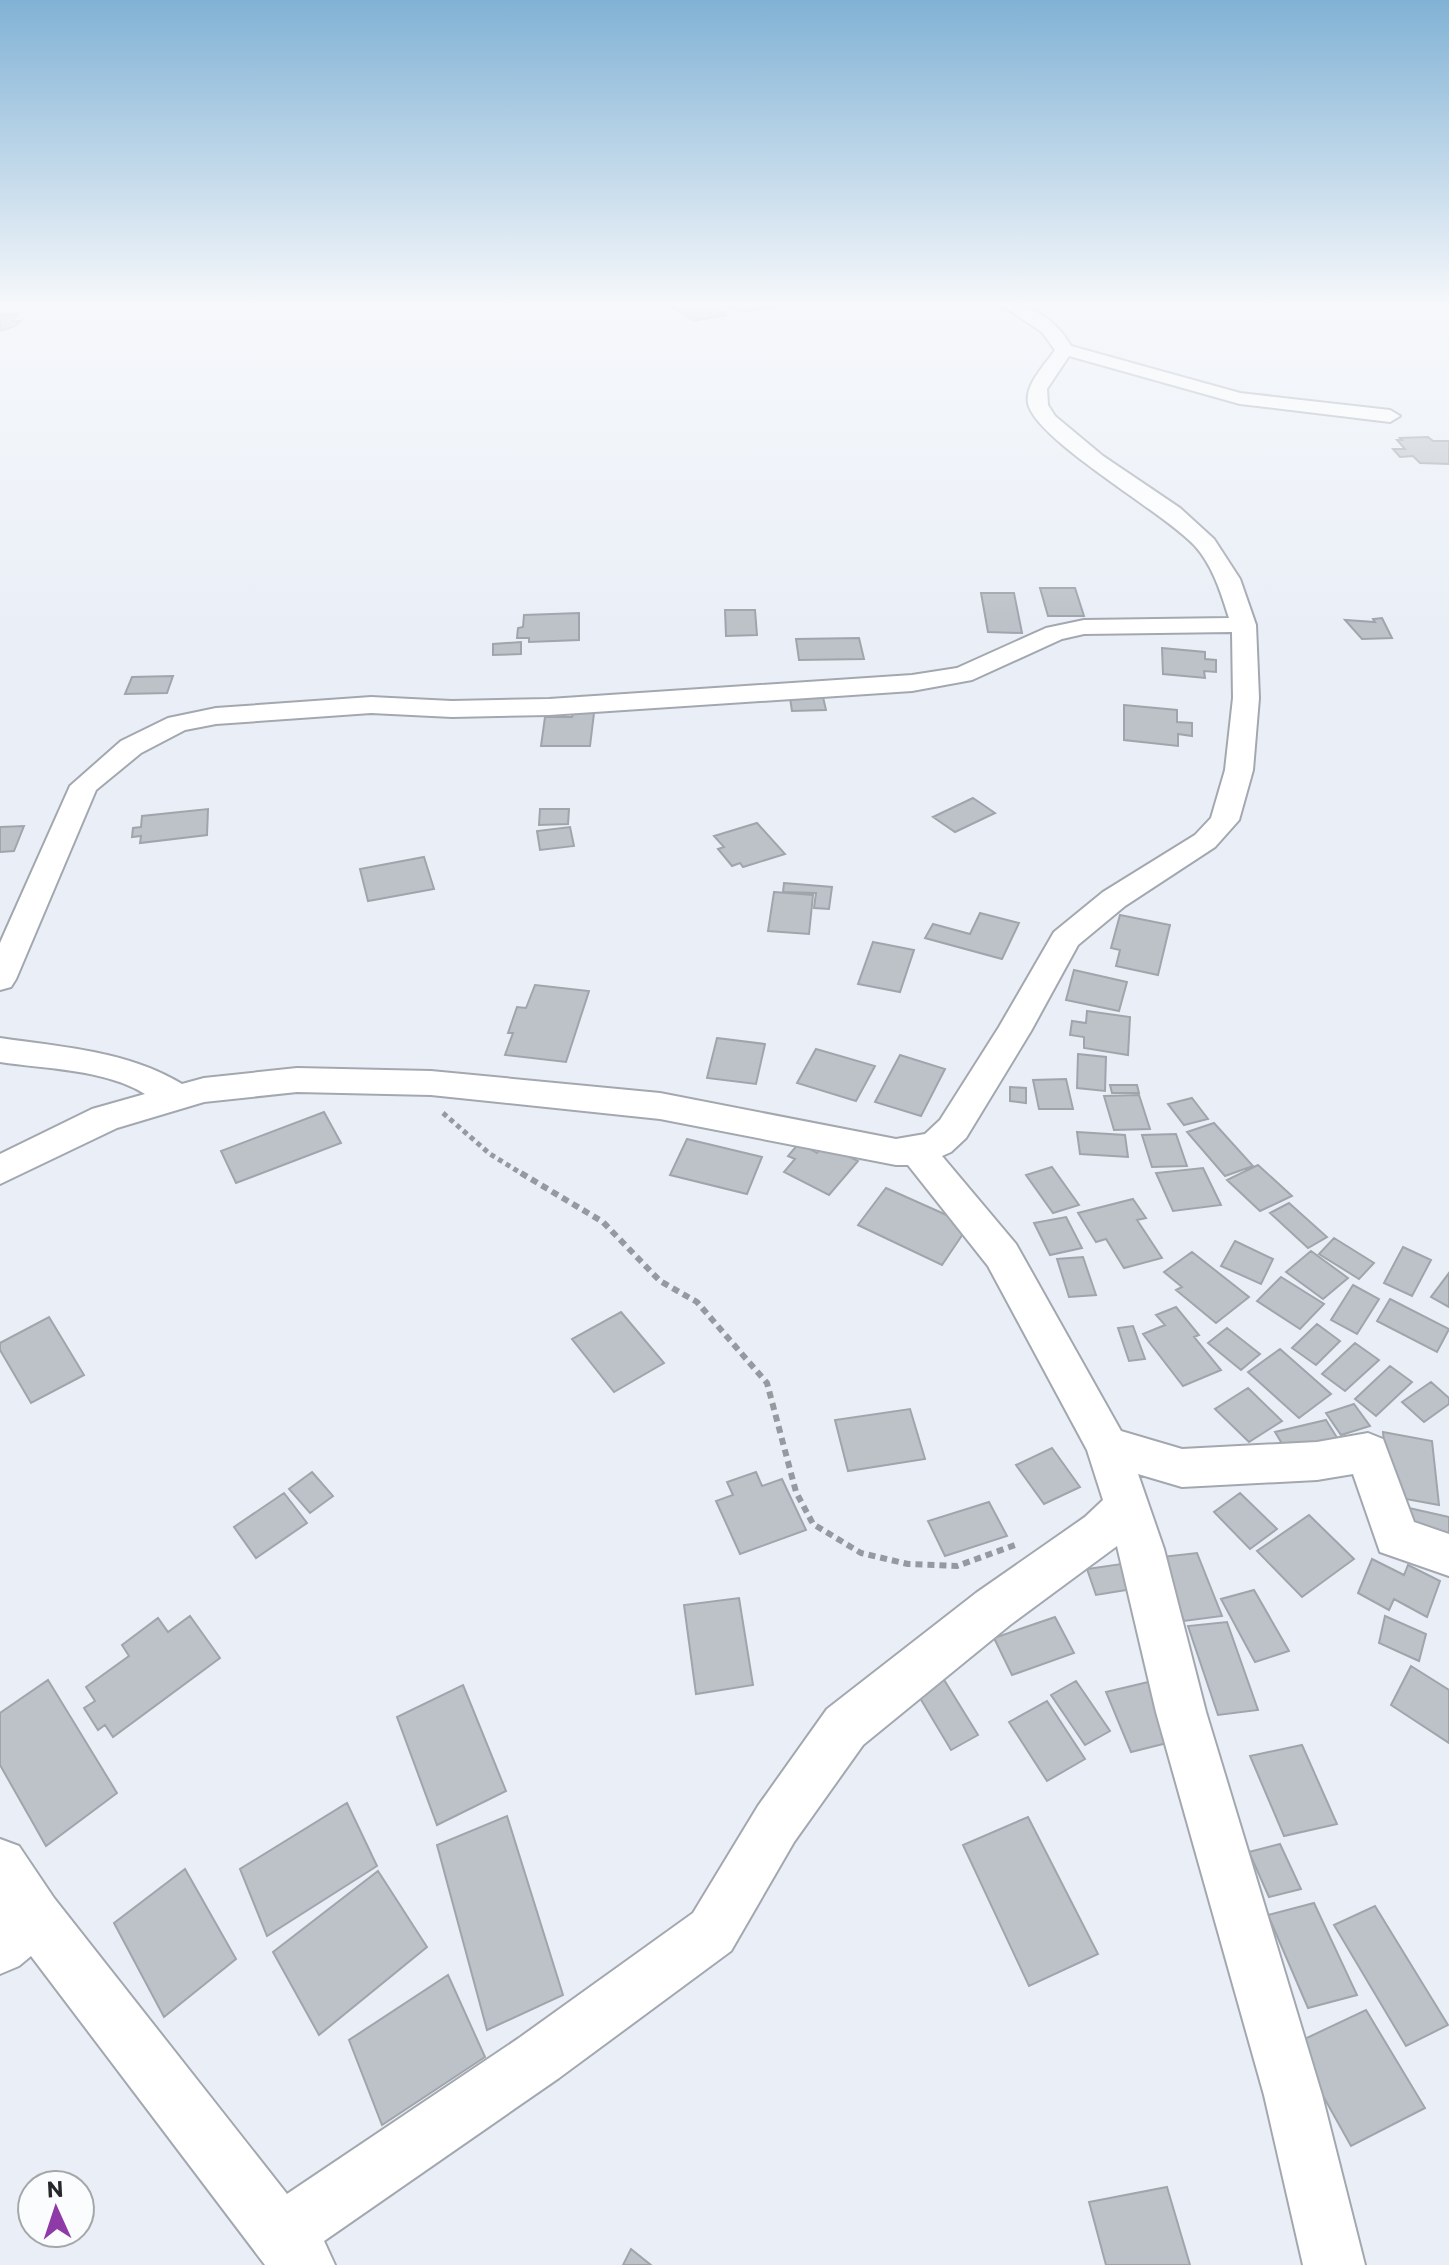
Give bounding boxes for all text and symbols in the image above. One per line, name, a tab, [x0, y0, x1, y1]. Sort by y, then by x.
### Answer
north arrow	[16, 2169, 96, 2249]
text: N	[46, 2175, 64, 2202]

